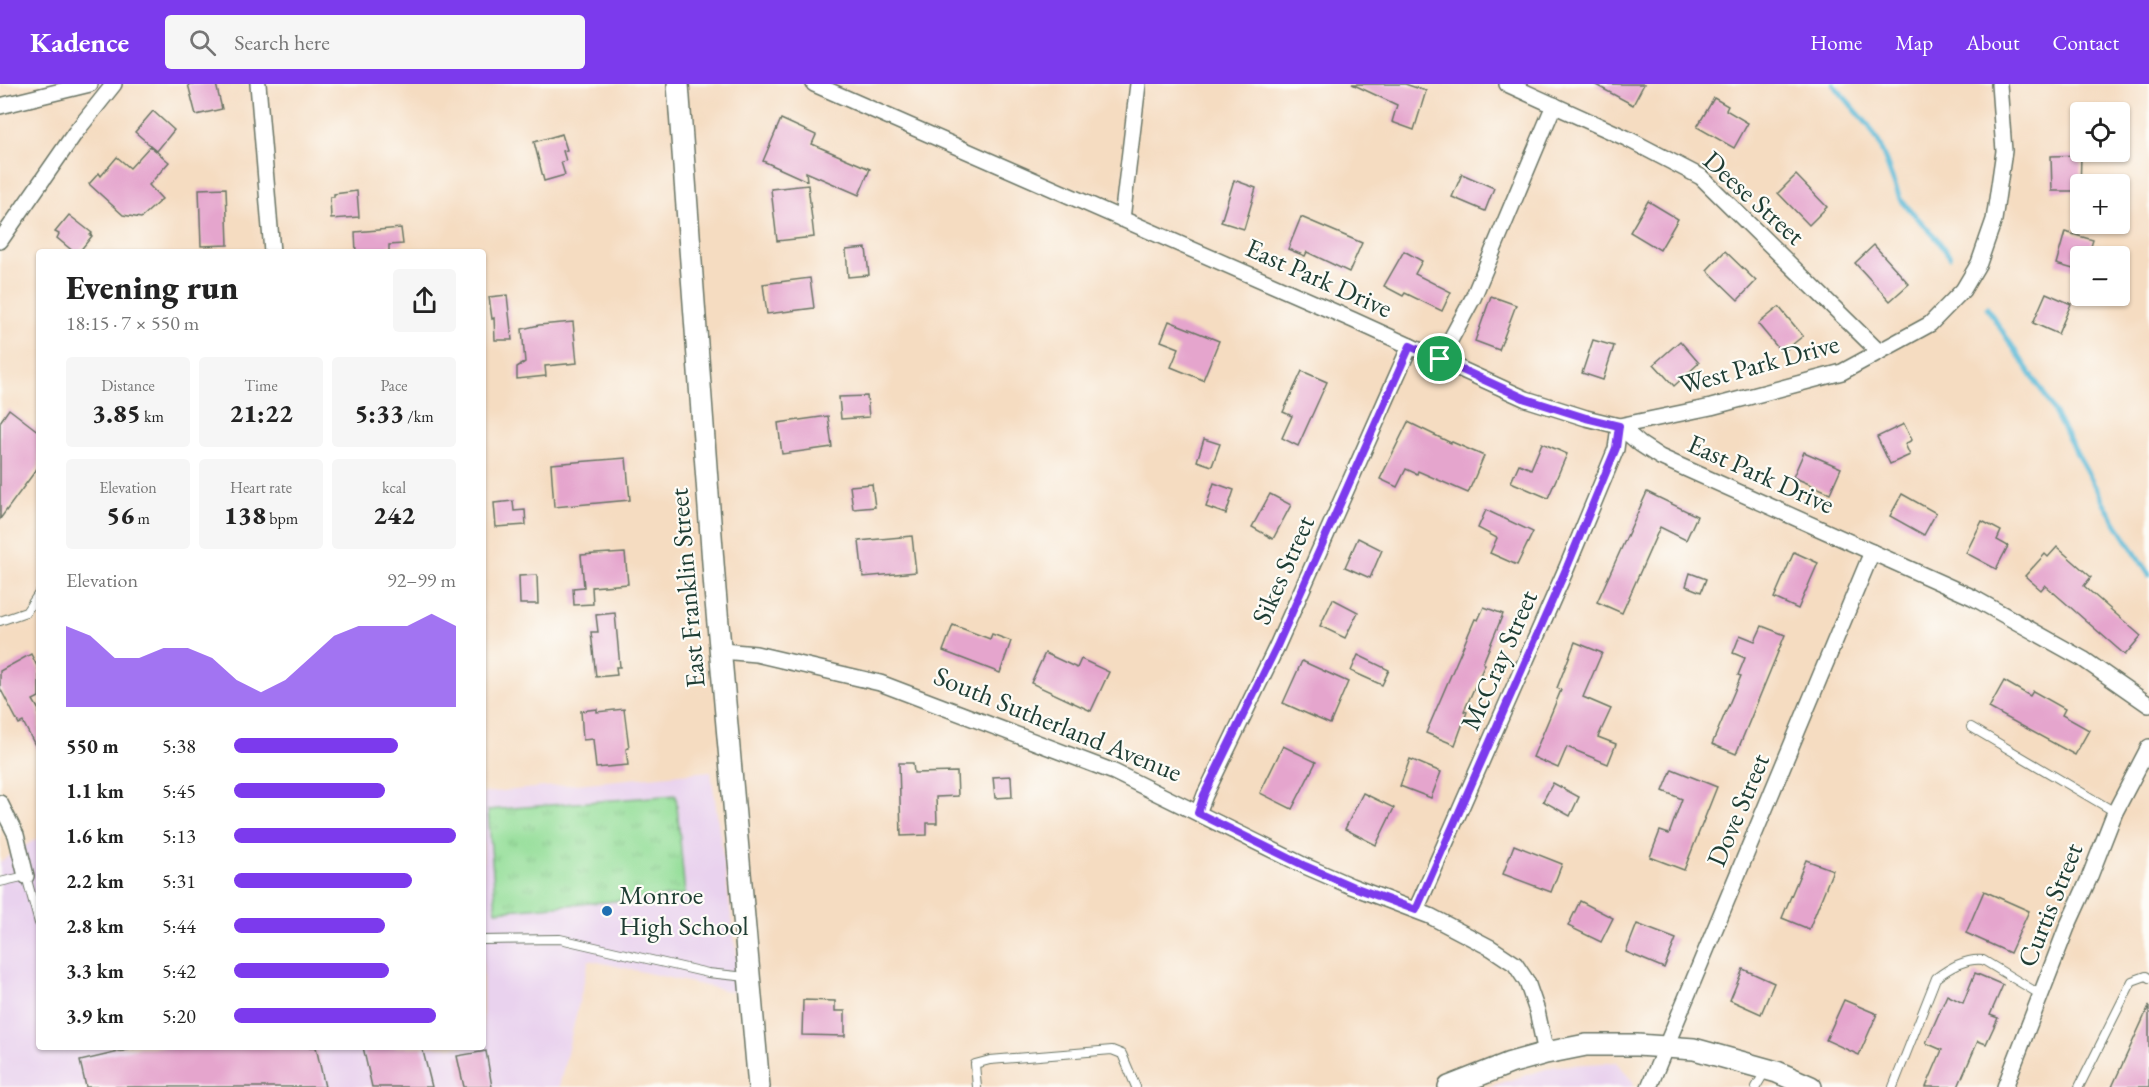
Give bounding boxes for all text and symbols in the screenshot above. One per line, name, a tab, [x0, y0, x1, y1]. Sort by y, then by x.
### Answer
search box	[165, 15, 585, 69]
text: Kadence	[30, 24, 129, 60]
icon: search	[186, 26, 219, 59]
text: Search here	[234, 28, 330, 57]
text: Home	[1810, 29, 1862, 56]
text: Map	[1895, 29, 1933, 56]
text: About	[1966, 29, 2019, 56]
text: Contact	[2052, 29, 2119, 56]
map controls	[2070, 102, 2130, 306]
button: locate	[2070, 102, 2130, 162]
street label: Deese Street	[1696, 143, 1813, 253]
button: +	[2070, 174, 2130, 234]
street label: East Park Drive	[1240, 230, 1398, 325]
button: −	[2070, 246, 2130, 306]
text: Evening run	[66, 266, 238, 309]
button: share	[393, 269, 456, 332]
text: 18:15 · 7 × 550 m	[66, 310, 199, 336]
street label: West Park Drive	[1675, 325, 1843, 402]
pin	[1414, 333, 1465, 384]
icon: arrive	[1423, 342, 1456, 375]
text: Distance	[101, 375, 155, 396]
text: Time	[244, 375, 278, 396]
text: Pace	[381, 375, 407, 396]
text: 3.85	[92, 396, 141, 430]
text: 21:22	[229, 396, 293, 430]
text: 5:33	[354, 396, 404, 430]
text: km	[141, 406, 164, 427]
text: /km	[404, 406, 434, 427]
street label: East Park Drive	[1682, 426, 1840, 521]
text: Elevation	[99, 477, 157, 498]
text: Heart rate	[230, 477, 292, 498]
text: kcal	[382, 477, 406, 498]
street label: East Franklin Street	[660, 486, 713, 689]
text: 56	[106, 498, 134, 532]
text: 138	[224, 498, 266, 532]
text: 242	[373, 498, 415, 532]
text: m	[134, 508, 150, 529]
text: bpm	[266, 508, 298, 529]
street label: Sikes Street	[1243, 509, 1322, 630]
text: Elevation	[66, 567, 138, 593]
text: 92–99 m	[387, 567, 456, 593]
street label: McCray Street	[1452, 584, 1545, 735]
street label: South Sutherland Avenue	[929, 658, 1187, 789]
text: 550 m	[66, 733, 119, 759]
text: 5:38	[162, 733, 196, 759]
street label: Dove Street	[1698, 747, 1777, 872]
text: 1.1 km	[66, 778, 124, 804]
text: 5:45	[162, 778, 196, 804]
text: 1.6 km	[66, 823, 124, 849]
text: 5:13	[162, 823, 196, 849]
street label: Curtis Street	[2009, 837, 2090, 972]
text: 2.2 km	[66, 868, 124, 894]
text: 5:31	[162, 868, 196, 894]
place label: Monroe High School	[619, 877, 749, 943]
marker: Monroe High School	[600, 904, 614, 918]
text: 2.8 km	[66, 913, 124, 939]
text: 5:44	[162, 913, 196, 939]
text: 3.3 km	[66, 958, 124, 984]
text: 5:42	[162, 958, 196, 984]
text: 3.9 km	[66, 1003, 124, 1029]
text: 5:20	[162, 1003, 196, 1029]

